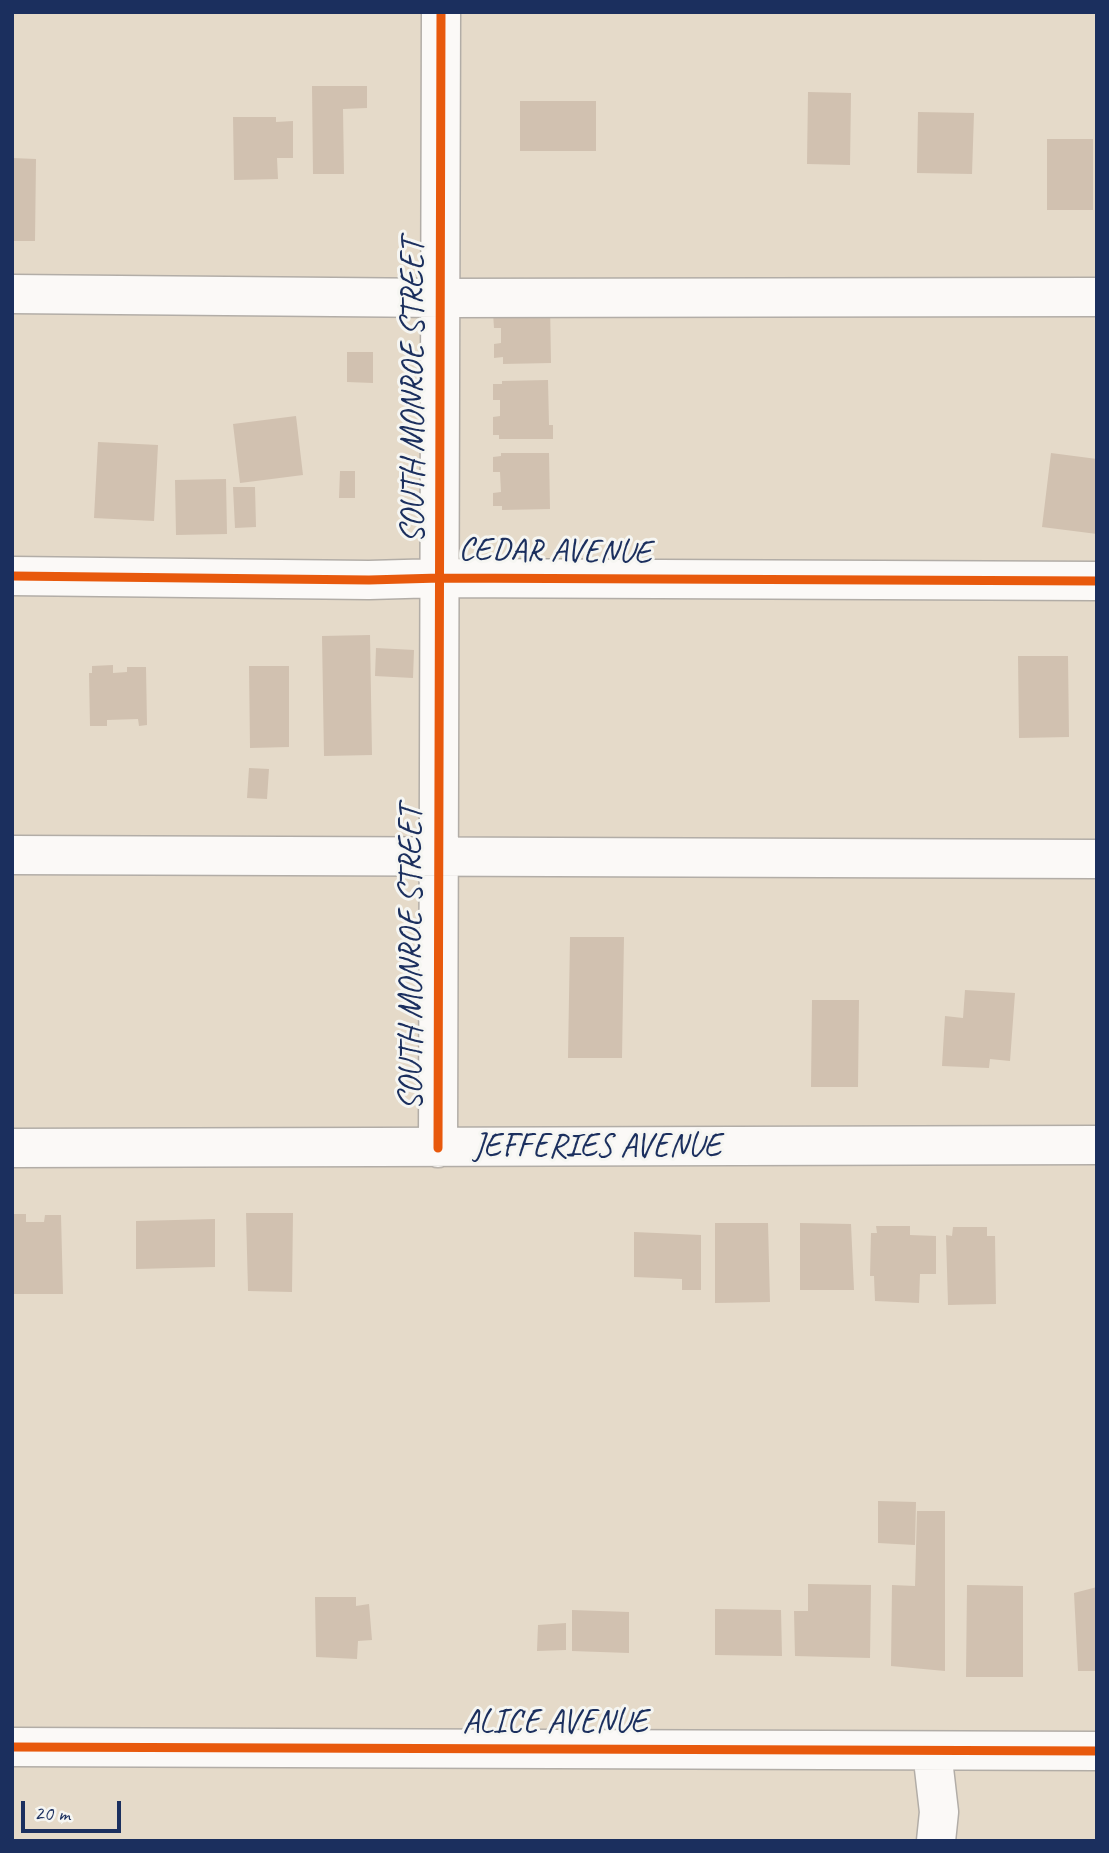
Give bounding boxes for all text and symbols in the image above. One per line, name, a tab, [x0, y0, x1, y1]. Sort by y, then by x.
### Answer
street label: SOUTH MONROE STREET	[394, 239, 434, 543]
street label: CEDAR AVENUE	[458, 531, 652, 573]
street label: SOUTH MONROE STREET	[392, 806, 432, 1110]
street label: JEFFERIES AVENUE	[473, 1127, 721, 1167]
street label: ALICE AVENUE	[462, 1703, 648, 1743]
scale bar	[24, 1786, 124, 1830]
text: 20 m	[34, 1800, 70, 1826]

